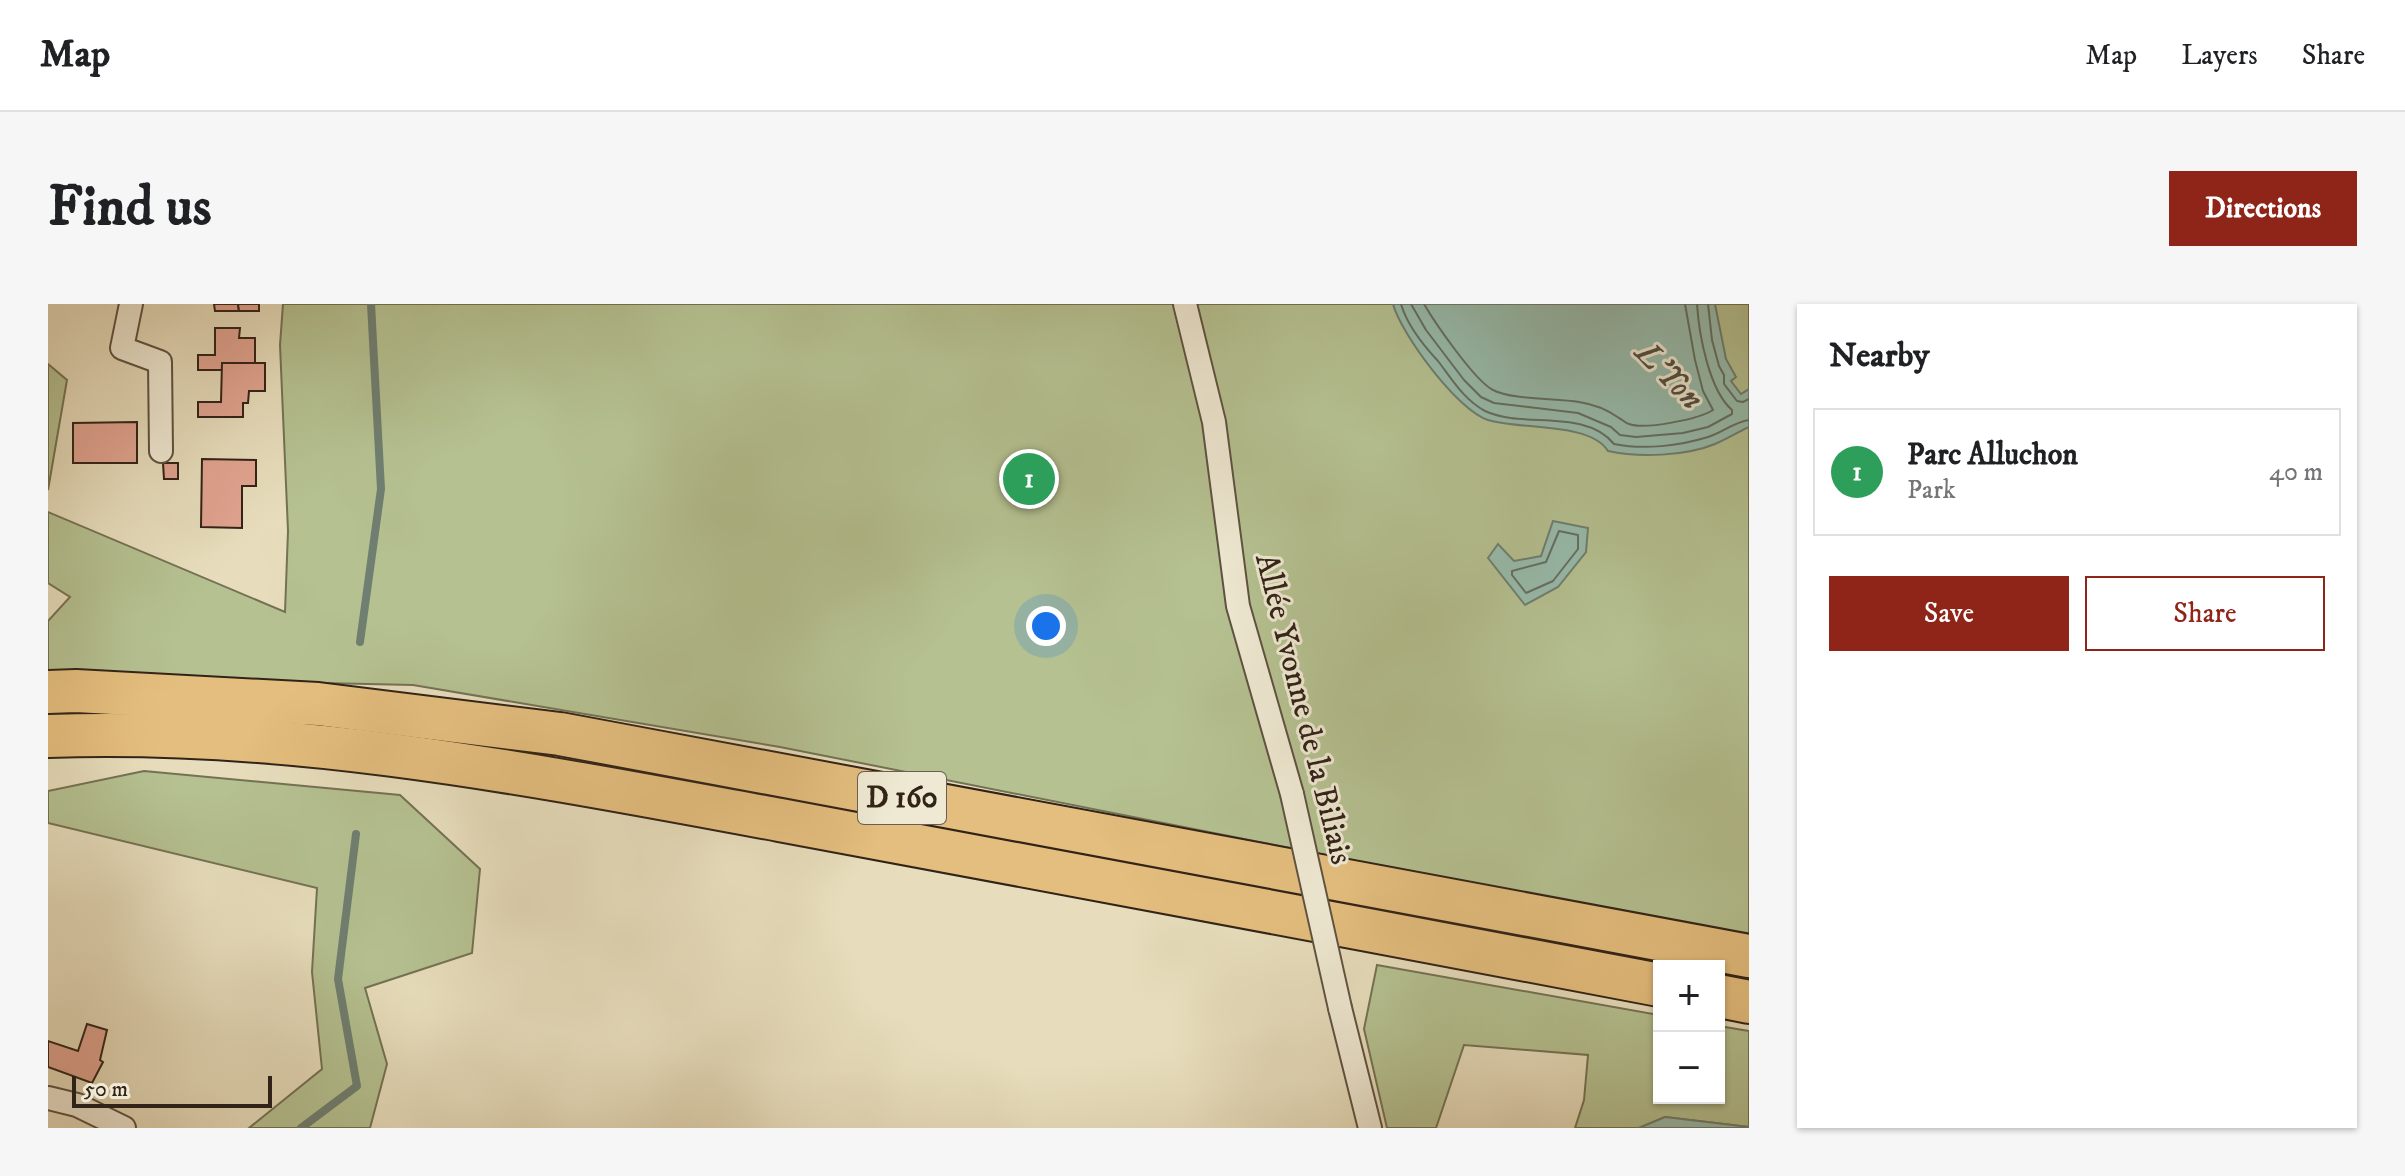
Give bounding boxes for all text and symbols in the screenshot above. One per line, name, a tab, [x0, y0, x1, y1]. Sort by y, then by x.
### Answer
text: Map	[40, 31, 110, 79]
text: Map	[2086, 38, 2137, 73]
text: Layers	[2181, 38, 2258, 73]
text: Share	[2302, 38, 2365, 73]
button: Directions	[2169, 171, 2357, 246]
text: Find us	[48, 173, 212, 243]
water label: L'Yon	[1625, 331, 1712, 419]
text: Nearby	[1829, 335, 1930, 377]
text: Parc Alluchon	[1907, 437, 2078, 474]
pin: 1	[1003, 449, 1055, 509]
text: 1	[1852, 456, 1862, 489]
text: 40 m	[2269, 456, 2323, 489]
text: Park	[1907, 474, 1956, 507]
street label: Allée Yvonne de la Biliais	[1245, 549, 1361, 869]
button: Save	[1829, 576, 2069, 651]
button: Share	[2085, 576, 2325, 651]
your location	[1026, 606, 1066, 646]
road number: D 160	[858, 772, 946, 824]
map controls	[1653, 960, 1725, 1104]
button: +	[1653, 960, 1725, 1032]
button: −	[1653, 1032, 1725, 1104]
scale bar	[72, 1072, 272, 1108]
text: 50 m	[84, 1076, 128, 1103]

